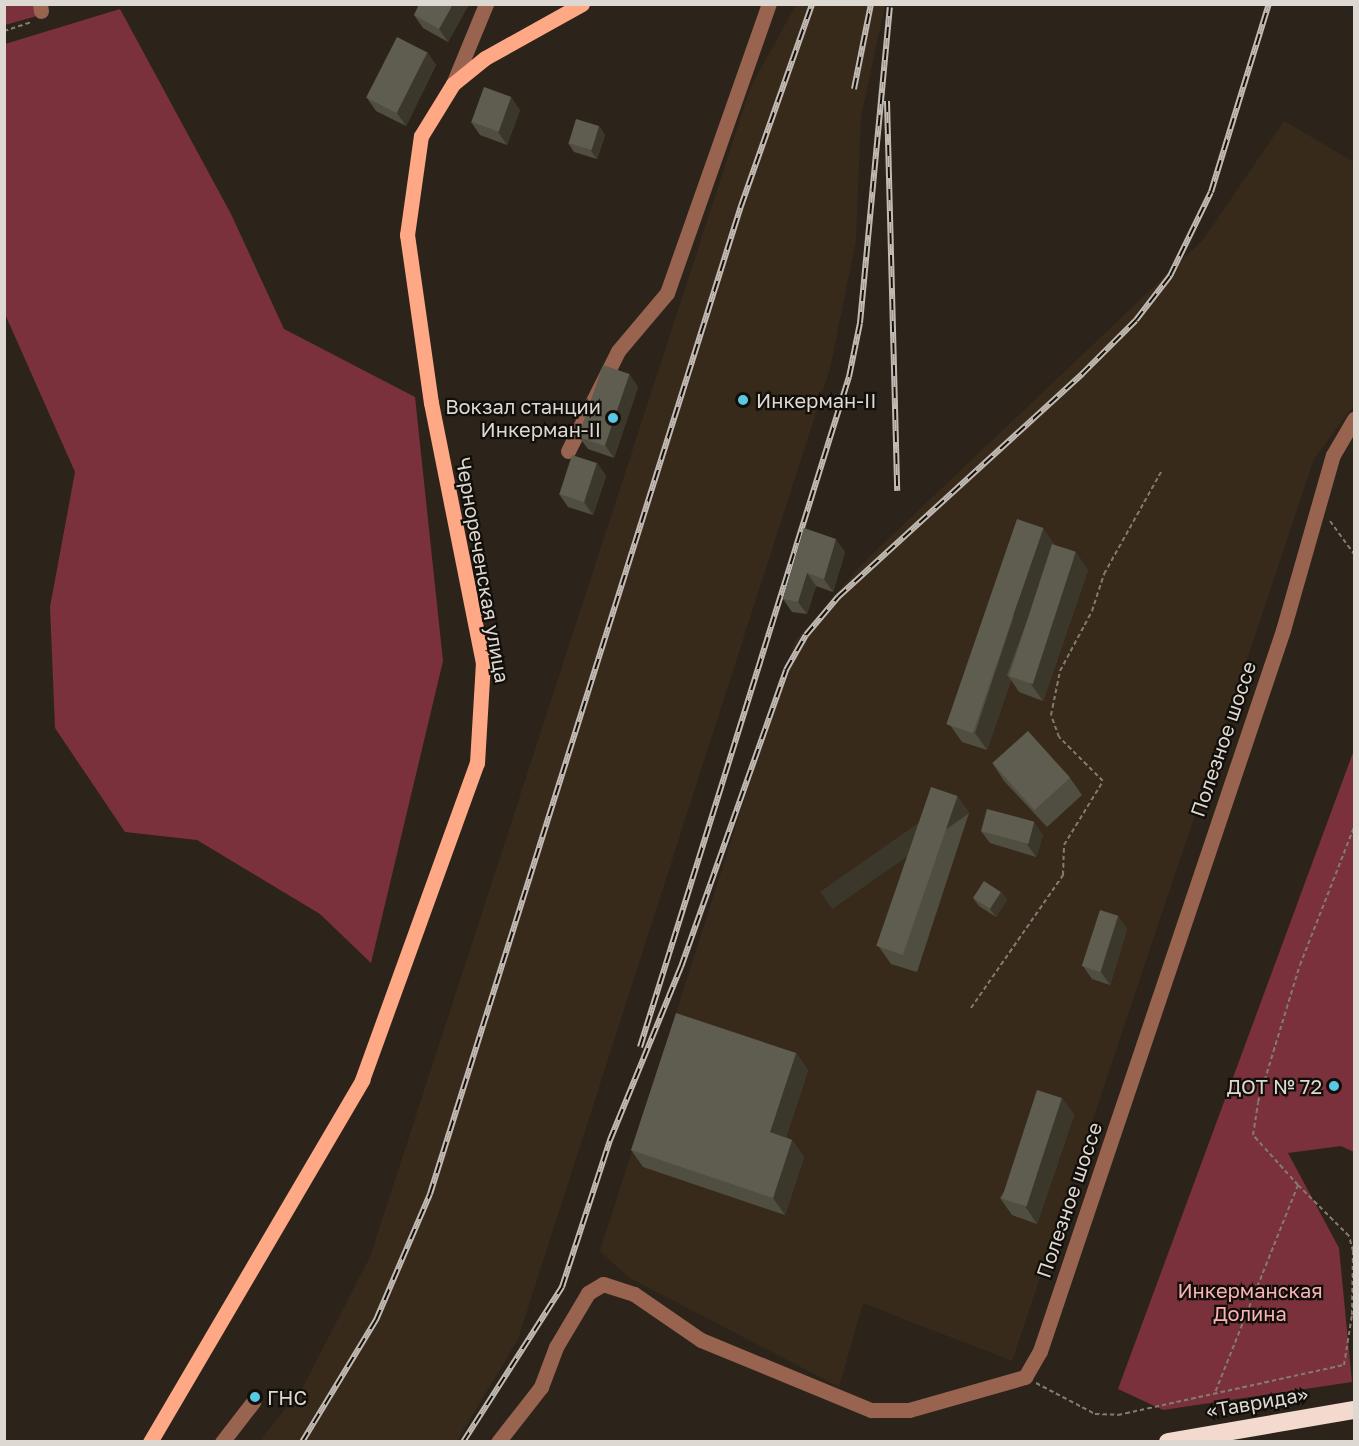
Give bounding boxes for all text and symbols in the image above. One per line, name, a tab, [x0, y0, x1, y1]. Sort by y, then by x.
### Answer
place label: Инкерман-II	[756, 388, 876, 412]
marker: Инкерман-II	[734, 391, 752, 409]
place label: Вокзал станции Инкерман-II	[445, 394, 601, 441]
marker: Вокзал станции Инкерман-II	[606, 411, 620, 425]
street label: Чернореченская улица	[451, 455, 515, 685]
street label: Полезное шоссе	[1185, 658, 1261, 820]
place label: ДОТ № 72	[1227, 1074, 1322, 1098]
marker: ДОТ № 72	[1327, 1079, 1341, 1093]
street label: Полезное шоссе	[1031, 1119, 1107, 1281]
park label: Инкерманская Долина	[1177, 1279, 1323, 1326]
street label: «Таврида»	[1204, 1381, 1310, 1423]
place label: ГНС	[267, 1385, 307, 1409]
marker: ГНС	[248, 1390, 262, 1404]

